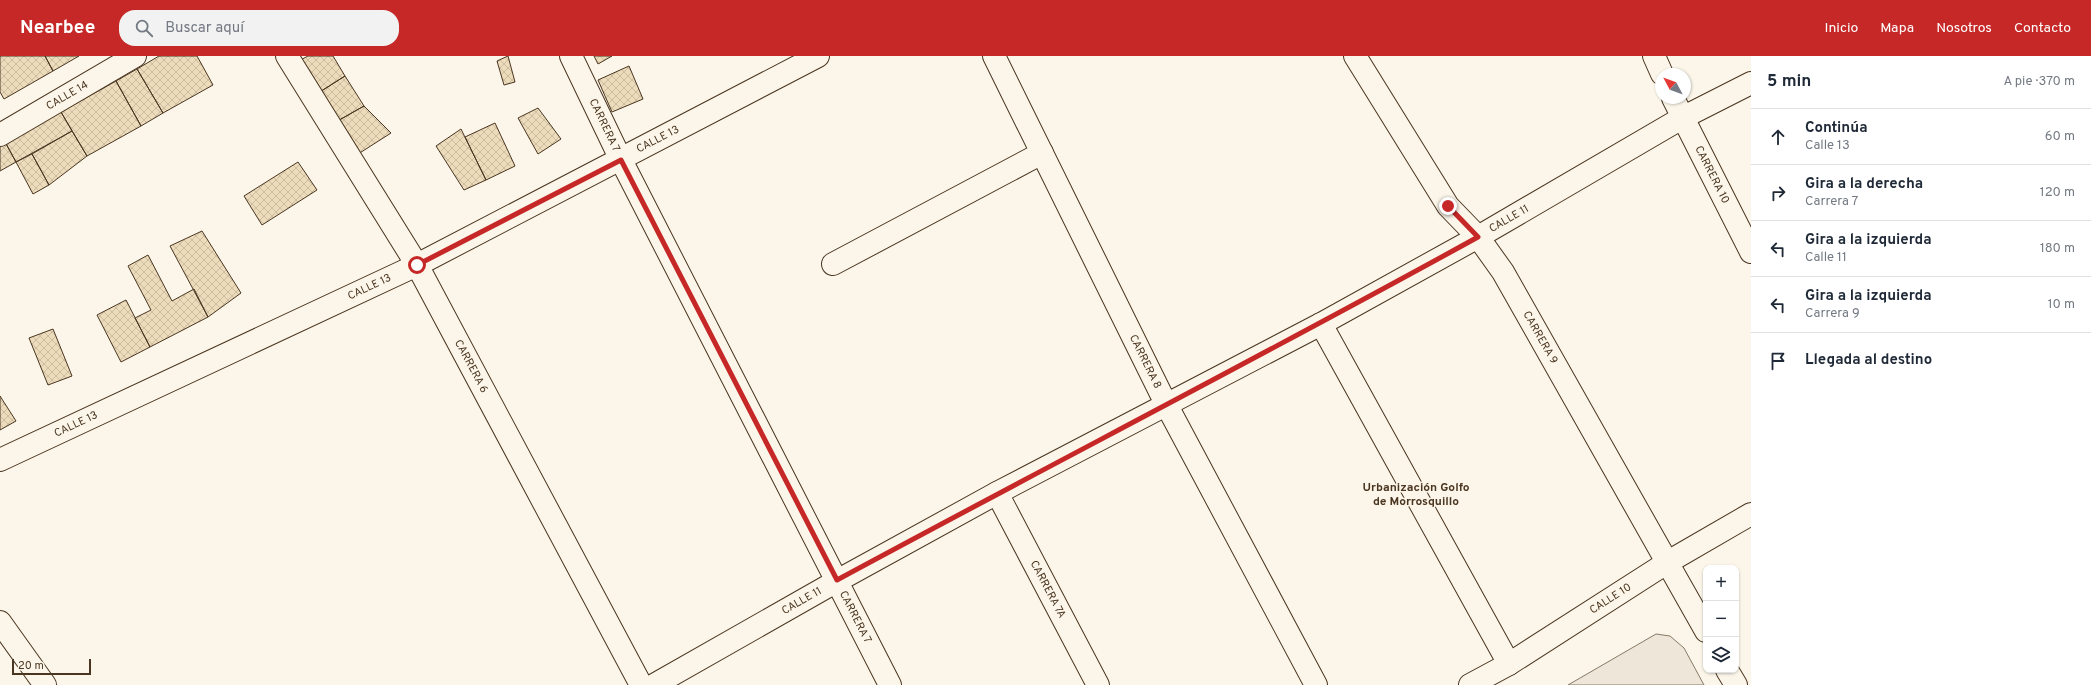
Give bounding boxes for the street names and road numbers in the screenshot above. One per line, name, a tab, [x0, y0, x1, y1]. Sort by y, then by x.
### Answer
street label: CALLE 14	[44, 78, 91, 113]
street label: CARRERA 7	[586, 97, 623, 154]
street label: CALLE 13	[634, 123, 682, 156]
street label: CARRERA 10	[1691, 143, 1732, 206]
street label: CALLE 11	[1487, 202, 1532, 236]
street label: CALLE 13	[346, 271, 394, 303]
street label: CARRERA 9	[1520, 309, 1561, 367]
street label: CARRERA 8	[1126, 332, 1164, 391]
street label: CARRERA 6	[451, 337, 491, 395]
street label: CALLE 13	[52, 408, 100, 441]
street label: CARRERA 7A	[1027, 558, 1069, 621]
street label: CALLE 10	[1587, 580, 1634, 617]
street label: CALLE 11	[779, 584, 824, 618]
street label: CARRERA 7	[836, 588, 875, 646]

